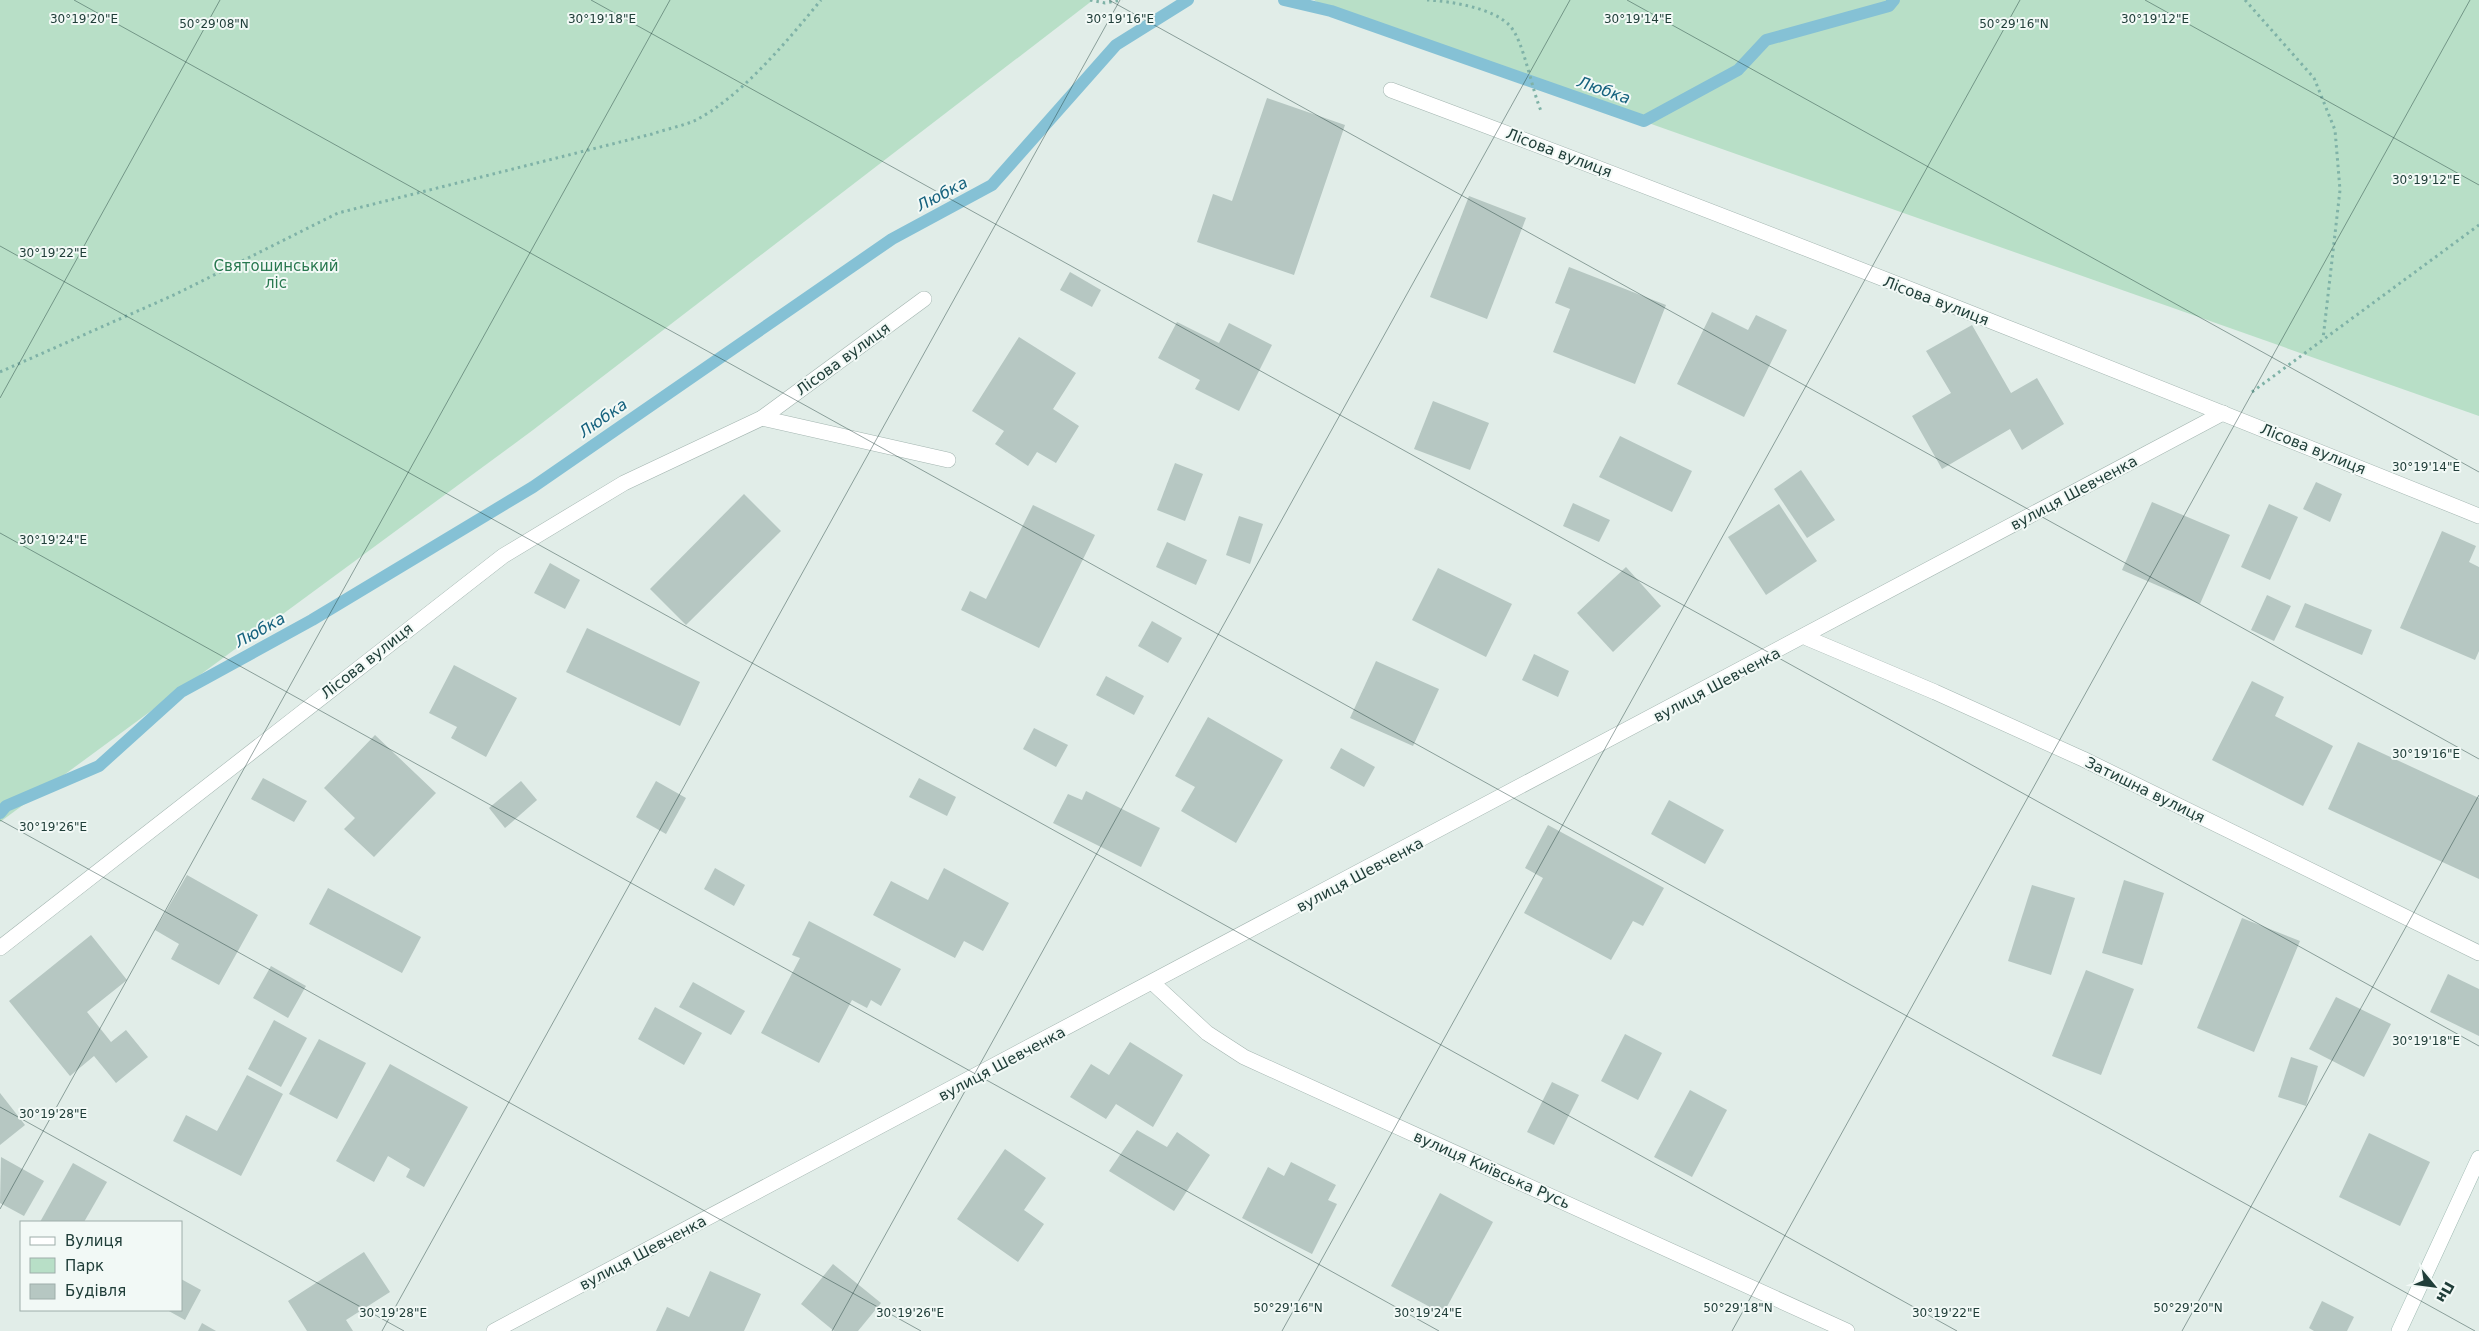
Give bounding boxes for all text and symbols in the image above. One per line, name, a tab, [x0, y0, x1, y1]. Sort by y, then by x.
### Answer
text: 30°19'20"E	[50, 12, 118, 26]
text: 30°19'18"E	[568, 12, 636, 26]
text: 30°19'16"E	[1086, 12, 1154, 26]
text: 30°19'14"E	[1604, 12, 1672, 26]
text: 30°19'12"E	[2121, 12, 2189, 26]
text: 50°29'08"N	[179, 17, 249, 31]
text: 50°29'16"N	[1979, 17, 2049, 31]
water label: Любка	[1574, 72, 1633, 108]
street label: Лісова вулиця	[1504, 125, 1614, 181]
water label: Любка	[912, 173, 971, 216]
text: 30°19'12"E	[2392, 173, 2460, 187]
text: 30°19'22"E	[19, 246, 87, 260]
park label: Святошинський ліс	[213, 257, 339, 292]
street label: Лісова вулиця	[1881, 273, 1991, 329]
street label: Лісова вулиця	[792, 319, 894, 399]
water label: Любка	[574, 394, 631, 442]
street label: Лісова вулиця	[2258, 420, 2368, 478]
street label: вулиця Шевченка	[2007, 452, 2141, 534]
text: 30°19'14"E	[2392, 460, 2460, 474]
text: 30°19'24"E	[19, 533, 87, 547]
water label: Любка	[231, 608, 289, 652]
street label: Лісова вулиця	[317, 619, 417, 703]
street label: вулиця Шевченка	[1650, 644, 1784, 726]
text: 30°19'16"E	[2392, 747, 2460, 761]
street label: Затишна вулиця	[2082, 753, 2208, 827]
text: 30°19'26"E	[19, 820, 87, 834]
street label: вулиця Шевченка	[1293, 834, 1427, 916]
street label: вулиця Шевченка	[935, 1023, 1069, 1105]
text: 30°19'18"E	[2392, 1034, 2460, 1048]
text: 30°19'28"E	[19, 1107, 87, 1121]
street label: вулиця Київська Русь	[1411, 1127, 1573, 1213]
street label: вулиця Шевченка	[576, 1212, 710, 1294]
legend	[20, 1221, 182, 1311]
text: Вулиця	[65, 1232, 123, 1250]
text: Парк	[65, 1257, 104, 1275]
north arrow	[2409, 1261, 2459, 1311]
text: Пн	[2433, 1279, 2458, 1306]
text: Будівля	[65, 1282, 126, 1300]
text: 50°29'16"N	[1253, 1301, 1323, 1315]
text: 50°29'18"N	[1703, 1301, 1773, 1315]
text: 50°29'20"N	[2153, 1301, 2223, 1315]
text: 30°19'28"E	[359, 1306, 427, 1320]
text: 30°19'26"E	[876, 1306, 944, 1320]
text: 30°19'24"E	[1394, 1306, 1462, 1320]
text: 30°19'22"E	[1912, 1306, 1980, 1320]

